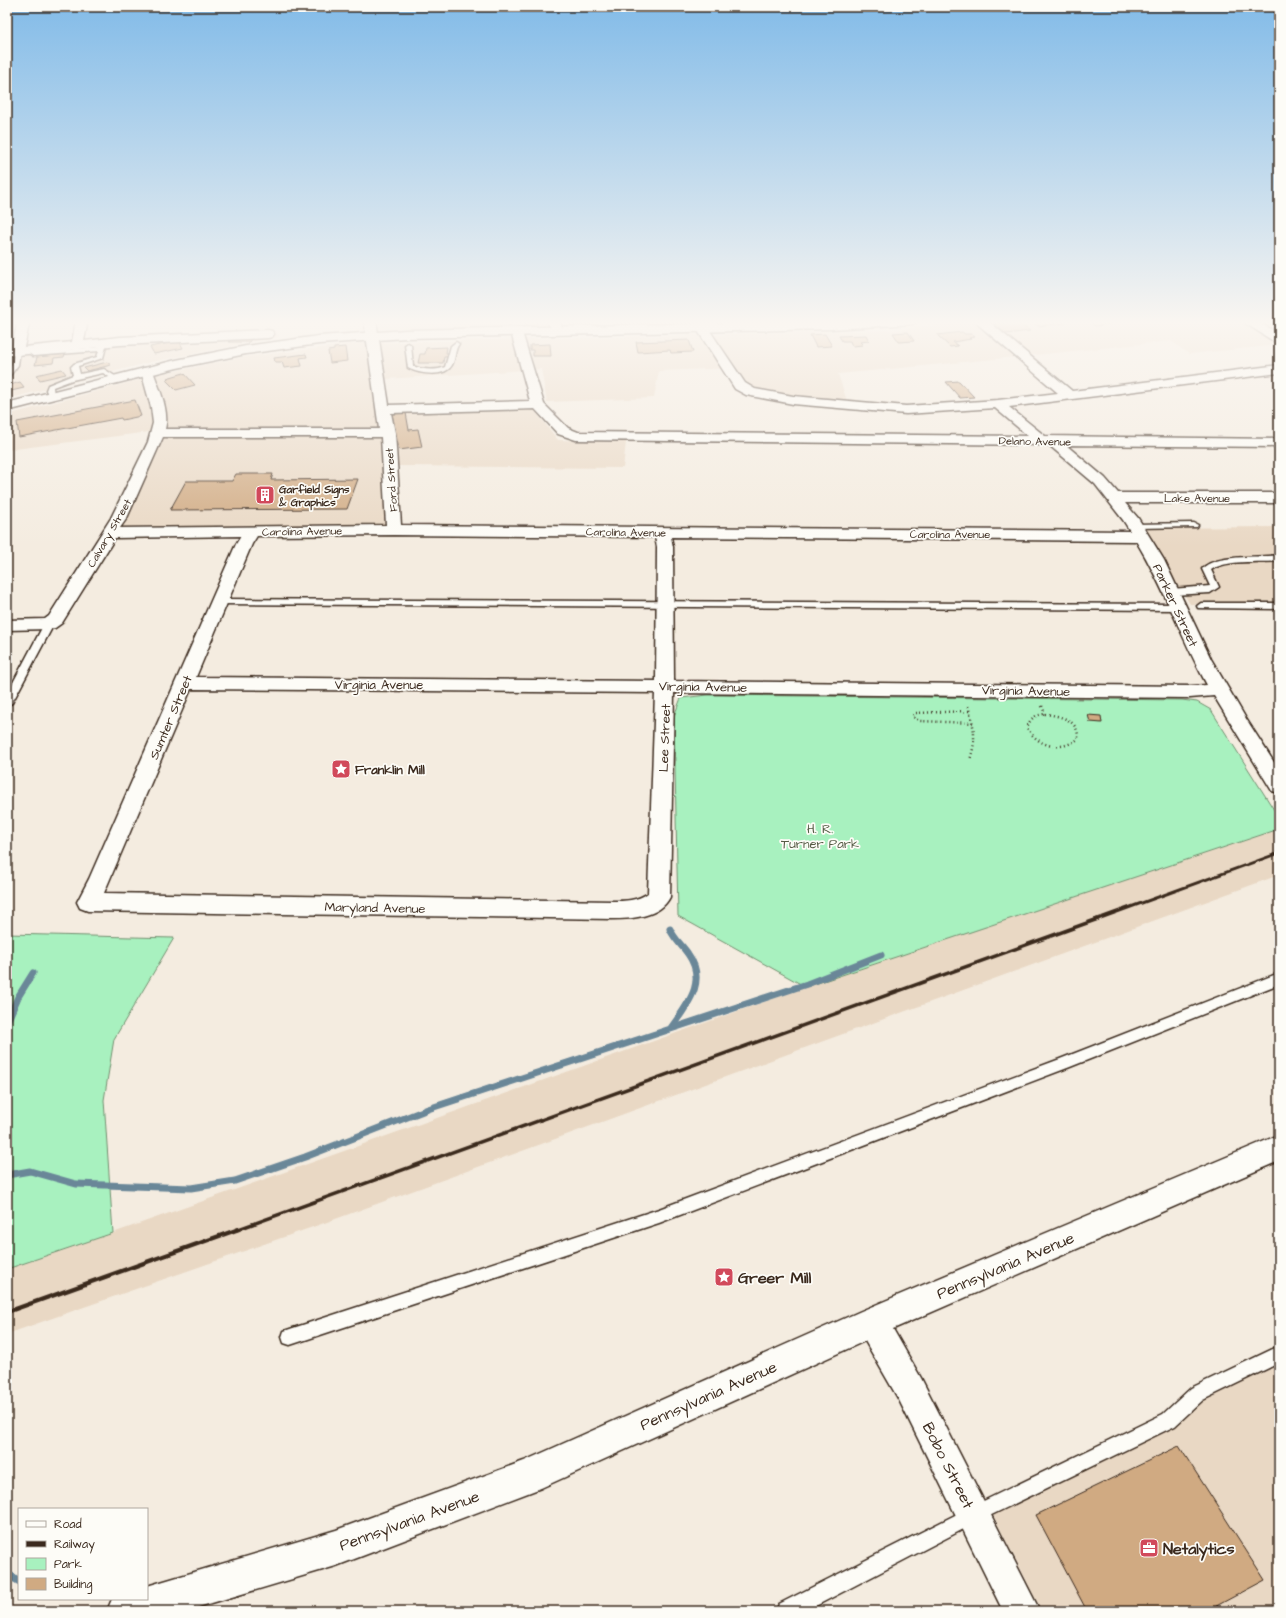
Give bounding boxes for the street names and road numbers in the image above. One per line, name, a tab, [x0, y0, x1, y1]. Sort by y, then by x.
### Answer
street label: Delano Avenue	[999, 433, 1071, 450]
street label: Ford Street	[382, 447, 401, 512]
street label: Lake Avenue	[1164, 491, 1230, 506]
street label: Calvary Street	[84, 496, 136, 571]
street label: Carolina Avenue	[262, 523, 342, 540]
street label: Carolina Avenue	[586, 524, 666, 541]
street label: Carolina Avenue	[910, 527, 990, 542]
street label: Parker Street	[1148, 561, 1202, 650]
street label: Sumter Street	[145, 672, 197, 762]
street label: Virginia Avenue	[335, 676, 423, 695]
street label: Virginia Avenue	[659, 677, 747, 698]
street label: Virginia Avenue	[982, 681, 1070, 702]
street label: Lee Street	[655, 703, 675, 773]
street label: Maryland Avenue	[324, 898, 426, 919]
street label: Pennsylvania Avenue	[933, 1227, 1078, 1306]
street label: Pennsylvania Avenue	[637, 1356, 781, 1437]
street label: Bobo Street	[917, 1419, 980, 1513]
street label: Pennsylvania Avenue	[336, 1485, 483, 1557]

